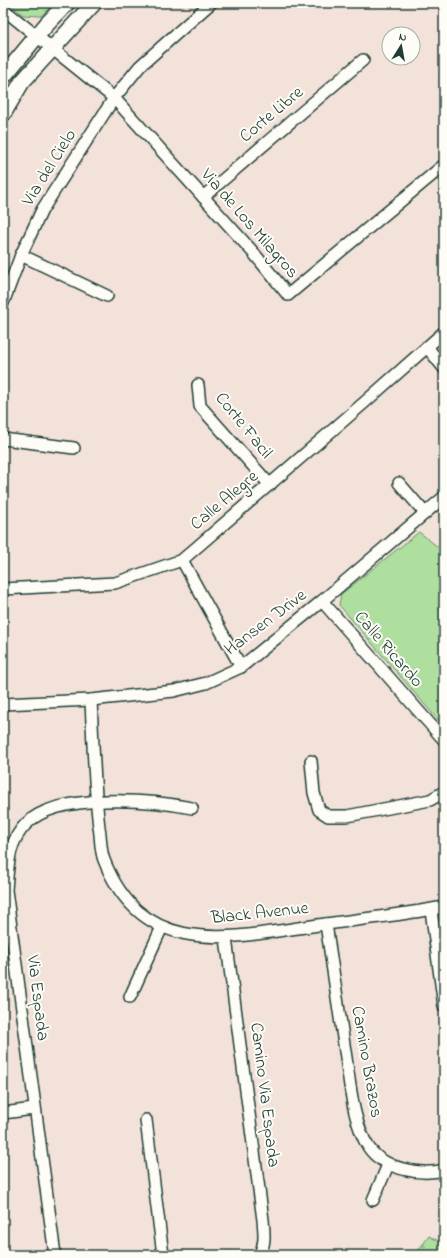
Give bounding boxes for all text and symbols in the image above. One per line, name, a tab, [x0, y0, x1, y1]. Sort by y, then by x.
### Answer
north arrow	[381, 26, 421, 66]
text: N	[398, 29, 408, 46]
street label: Corte Libre	[234, 80, 310, 150]
street label: Via del Cielo	[16, 125, 84, 212]
street label: Via de Los Milagros	[192, 163, 304, 285]
street label: Corte Facil	[208, 387, 278, 465]
street label: Calle Alegre	[185, 464, 266, 538]
street label: Hansen Drive	[219, 583, 313, 663]
street label: Calle Ricardo	[347, 606, 429, 694]
street label: Black Avenue	[209, 896, 311, 932]
street label: Via Espada	[19, 953, 55, 1042]
street label: Camino Brazos	[343, 1004, 389, 1120]
street label: Camino Via Espada	[242, 1021, 286, 1169]

